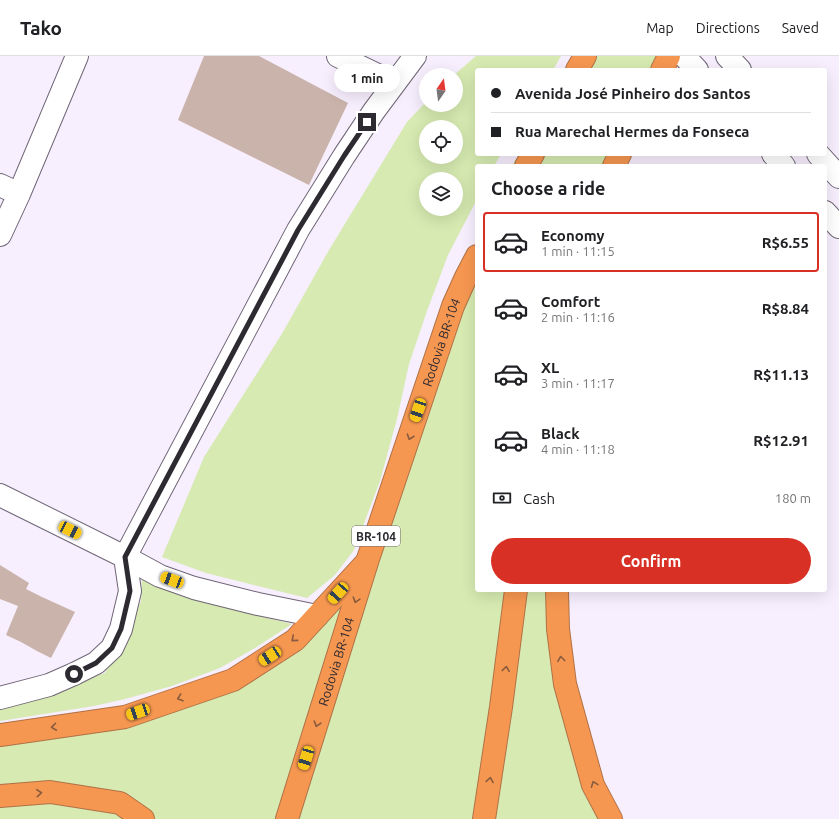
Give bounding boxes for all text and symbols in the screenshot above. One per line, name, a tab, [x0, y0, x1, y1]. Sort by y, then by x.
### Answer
text: Tako	[20, 17, 62, 39]
text: Map	[646, 20, 674, 36]
text: Directions	[696, 20, 760, 36]
text: Saved	[782, 20, 819, 36]
callout: 1 min	[334, 64, 400, 92]
north arrow	[419, 68, 463, 112]
map controls	[419, 68, 463, 216]
text: 1 min	[351, 71, 383, 85]
text: Avenida José Pinheiro dos Santos	[515, 85, 751, 102]
route end	[358, 113, 376, 131]
button: locate	[419, 120, 463, 164]
text: Rua Marechal Hermes da Fonseca	[515, 123, 749, 140]
button: layers	[419, 172, 463, 216]
text: Choose a ride	[491, 178, 605, 198]
icon: car	[493, 224, 529, 260]
text: Economy	[541, 227, 605, 244]
text: R$6.55	[762, 234, 809, 251]
text: 1 min · 11:15	[541, 244, 615, 258]
icon: car	[493, 290, 529, 326]
text: Comfort	[541, 293, 600, 310]
street label: Rodovia BR-104	[420, 296, 463, 388]
text: R$8.84	[762, 300, 809, 317]
text: 2 min · 11:16	[541, 310, 615, 324]
icon: car	[493, 356, 529, 392]
text: XL	[541, 359, 559, 376]
text: R$11.13	[753, 366, 809, 383]
text: 3 min · 11:17	[541, 376, 615, 390]
car	[408, 397, 428, 423]
icon: car	[493, 422, 529, 458]
text: Black	[541, 425, 580, 442]
text: R$12.91	[753, 432, 809, 449]
one-way arrow	[406, 433, 414, 440]
text: 4 min · 11:18	[541, 442, 615, 456]
icon: cash	[491, 487, 513, 509]
text: Cash	[523, 490, 555, 507]
text: 180 m	[775, 491, 811, 505]
car	[57, 519, 83, 541]
road number: BR-104	[352, 526, 400, 546]
button: Confirm	[491, 538, 811, 584]
car	[159, 570, 185, 590]
car	[326, 580, 350, 606]
one-way arrow	[352, 596, 361, 603]
street label: Rodovia BR-104	[316, 615, 356, 708]
one-way arrow	[292, 635, 299, 642]
car	[257, 644, 283, 668]
one-way arrow	[557, 655, 566, 662]
route start	[65, 665, 83, 683]
one-way arrow	[501, 666, 510, 672]
one-way arrow	[176, 693, 183, 702]
car	[125, 702, 151, 722]
one-way arrow	[313, 720, 322, 727]
one-way arrow	[50, 722, 57, 731]
car	[297, 745, 315, 771]
one-way arrow	[485, 777, 493, 784]
one-way arrow	[590, 781, 598, 788]
one-way arrow	[36, 789, 42, 798]

